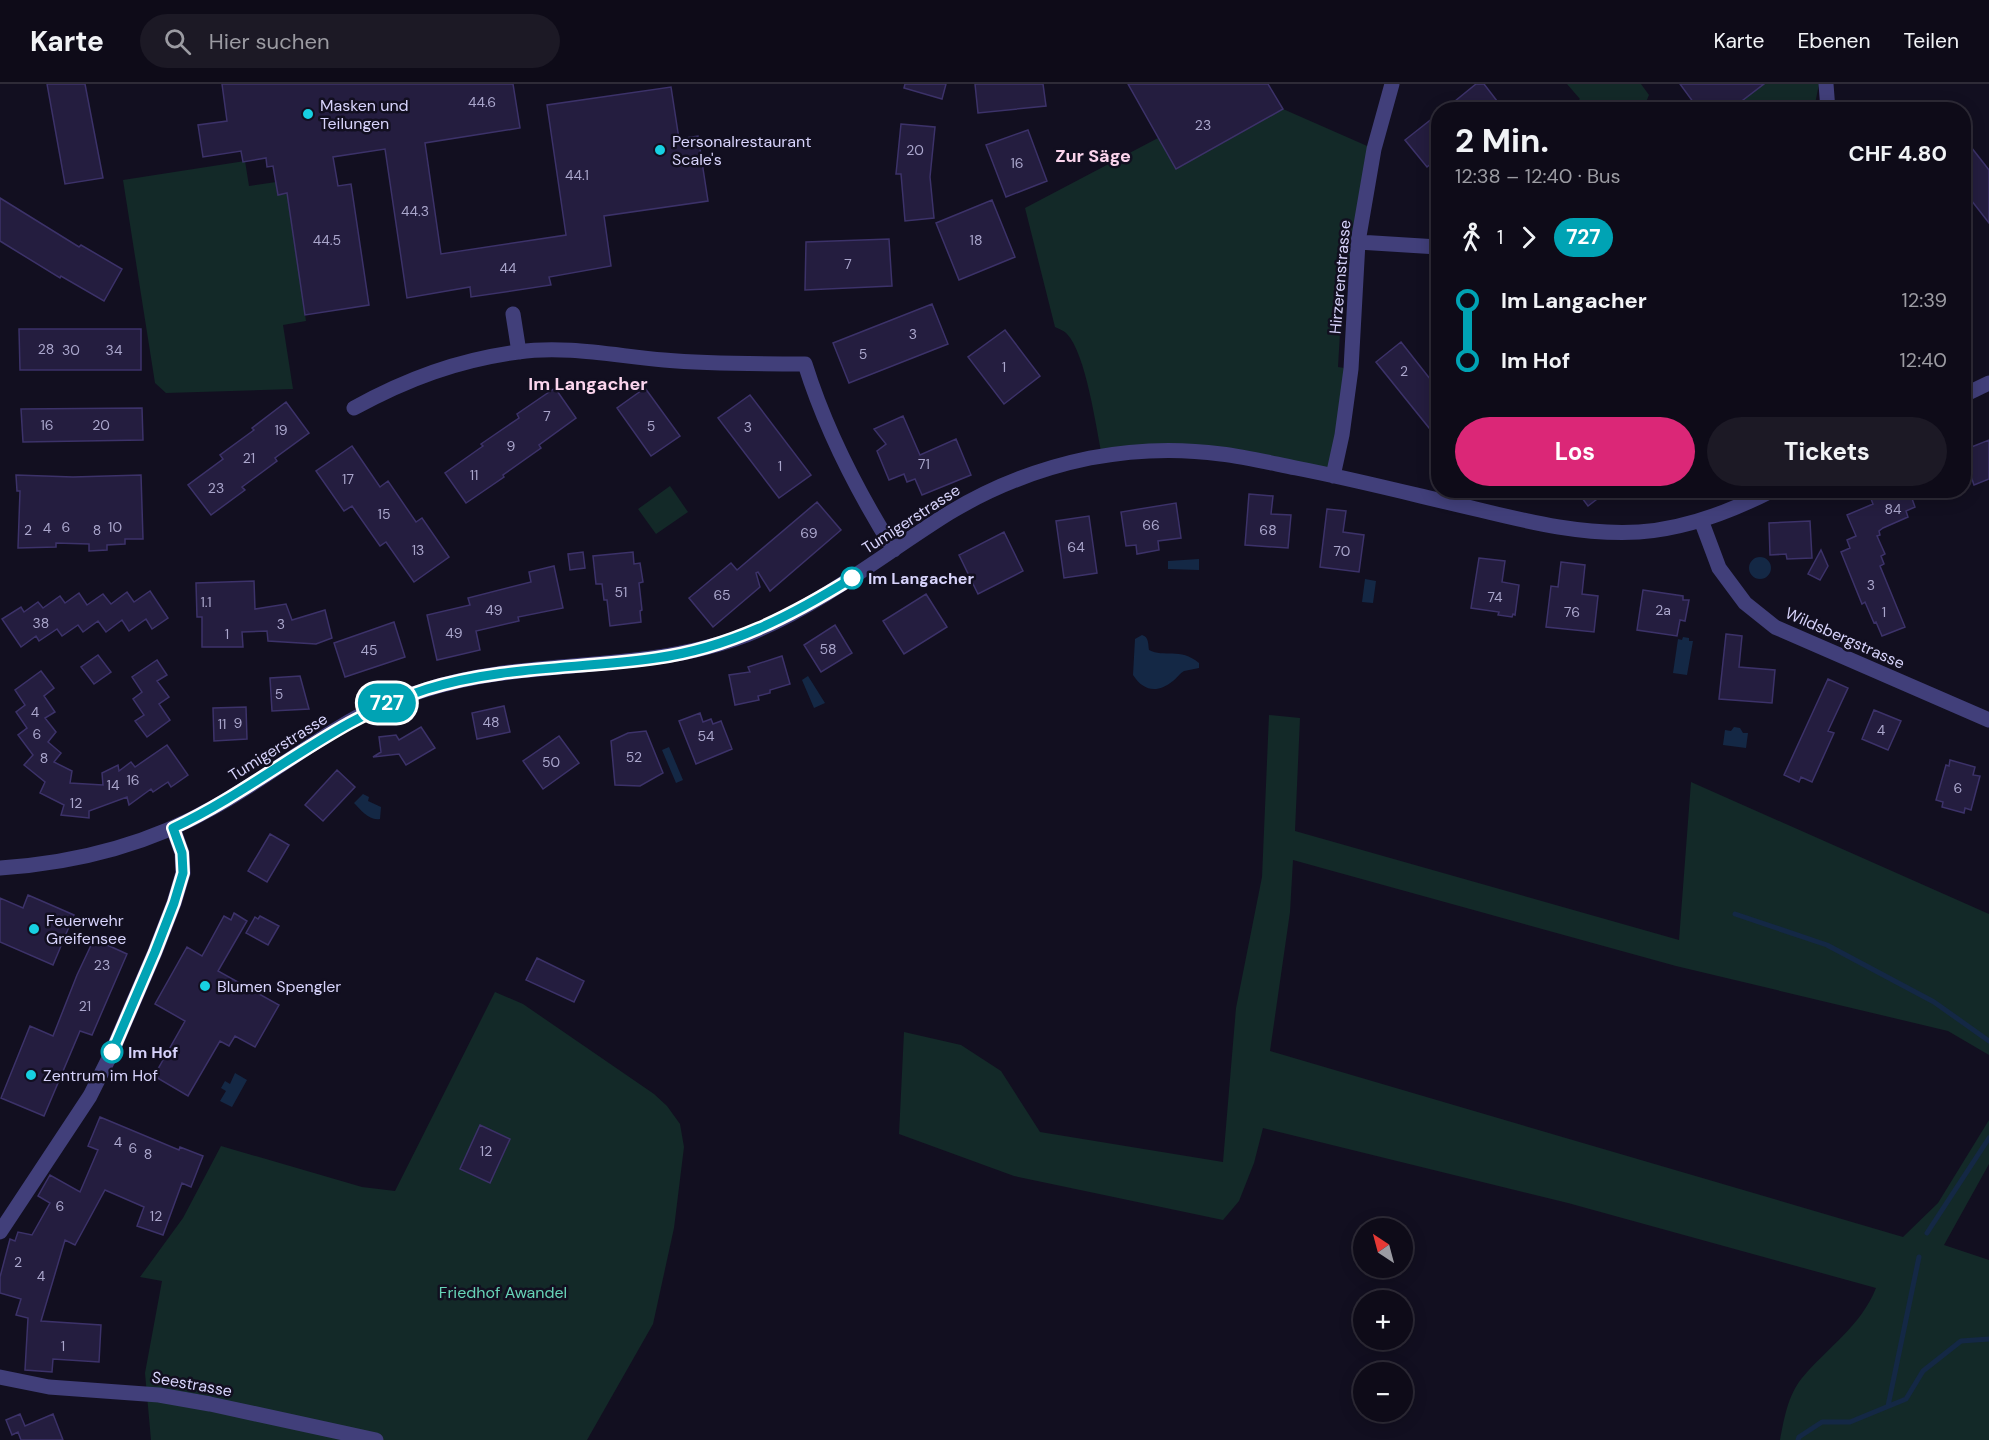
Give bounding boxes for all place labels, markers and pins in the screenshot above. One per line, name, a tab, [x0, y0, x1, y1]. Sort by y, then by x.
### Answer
place label: Masken und Teilungen	[320, 95, 409, 134]
marker: Masken und Teilungen	[301, 107, 315, 121]
place label: Personalrestaurant Scale's	[672, 131, 811, 170]
marker: Personalrestaurant Scale's	[653, 143, 667, 157]
marker: Im Langacher	[841, 567, 863, 589]
place label: Im Langacher	[868, 568, 974, 589]
place label: Feuerwehr Greifensee	[46, 910, 126, 949]
marker: Feuerwehr Greifensee	[27, 922, 41, 936]
place label: Blumen Spengler	[217, 976, 341, 997]
marker: Blumen Spengler	[198, 979, 212, 993]
marker: Im Hof	[101, 1041, 123, 1063]
place label: Im Hof	[128, 1042, 178, 1063]
place label: Zentrum im Hof	[43, 1065, 158, 1086]
marker: Zentrum im Hof	[24, 1068, 38, 1082]

